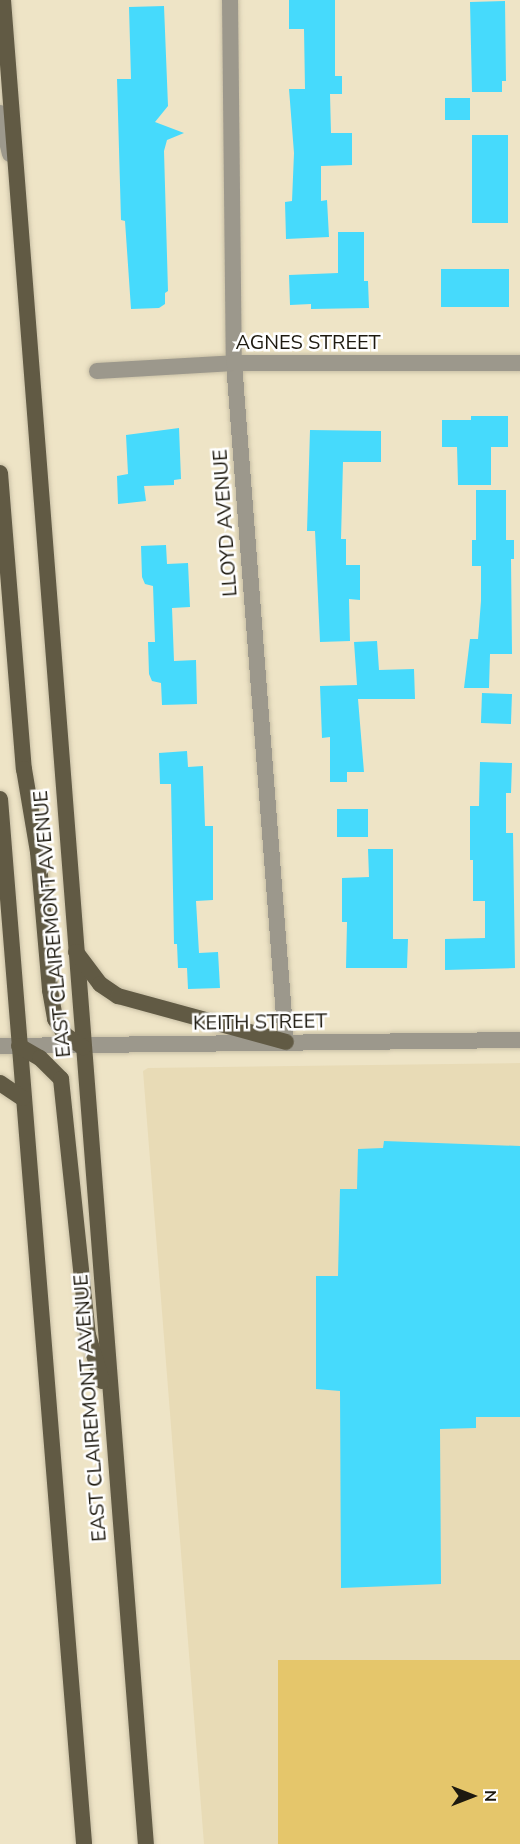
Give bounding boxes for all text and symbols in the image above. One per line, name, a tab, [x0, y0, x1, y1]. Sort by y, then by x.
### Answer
street label: AGNES STREET	[235, 330, 381, 354]
street label: LLOYD AVENUE	[208, 449, 242, 597]
street label: EAST CLAIREMONT AVENUE	[28, 789, 76, 1059]
street label: KEITH STREET	[193, 1009, 327, 1035]
street label: EAST CLAIREMONT AVENUE	[69, 1273, 111, 1543]
north arrow	[442, 1766, 502, 1826]
text: N	[479, 1790, 501, 1802]

